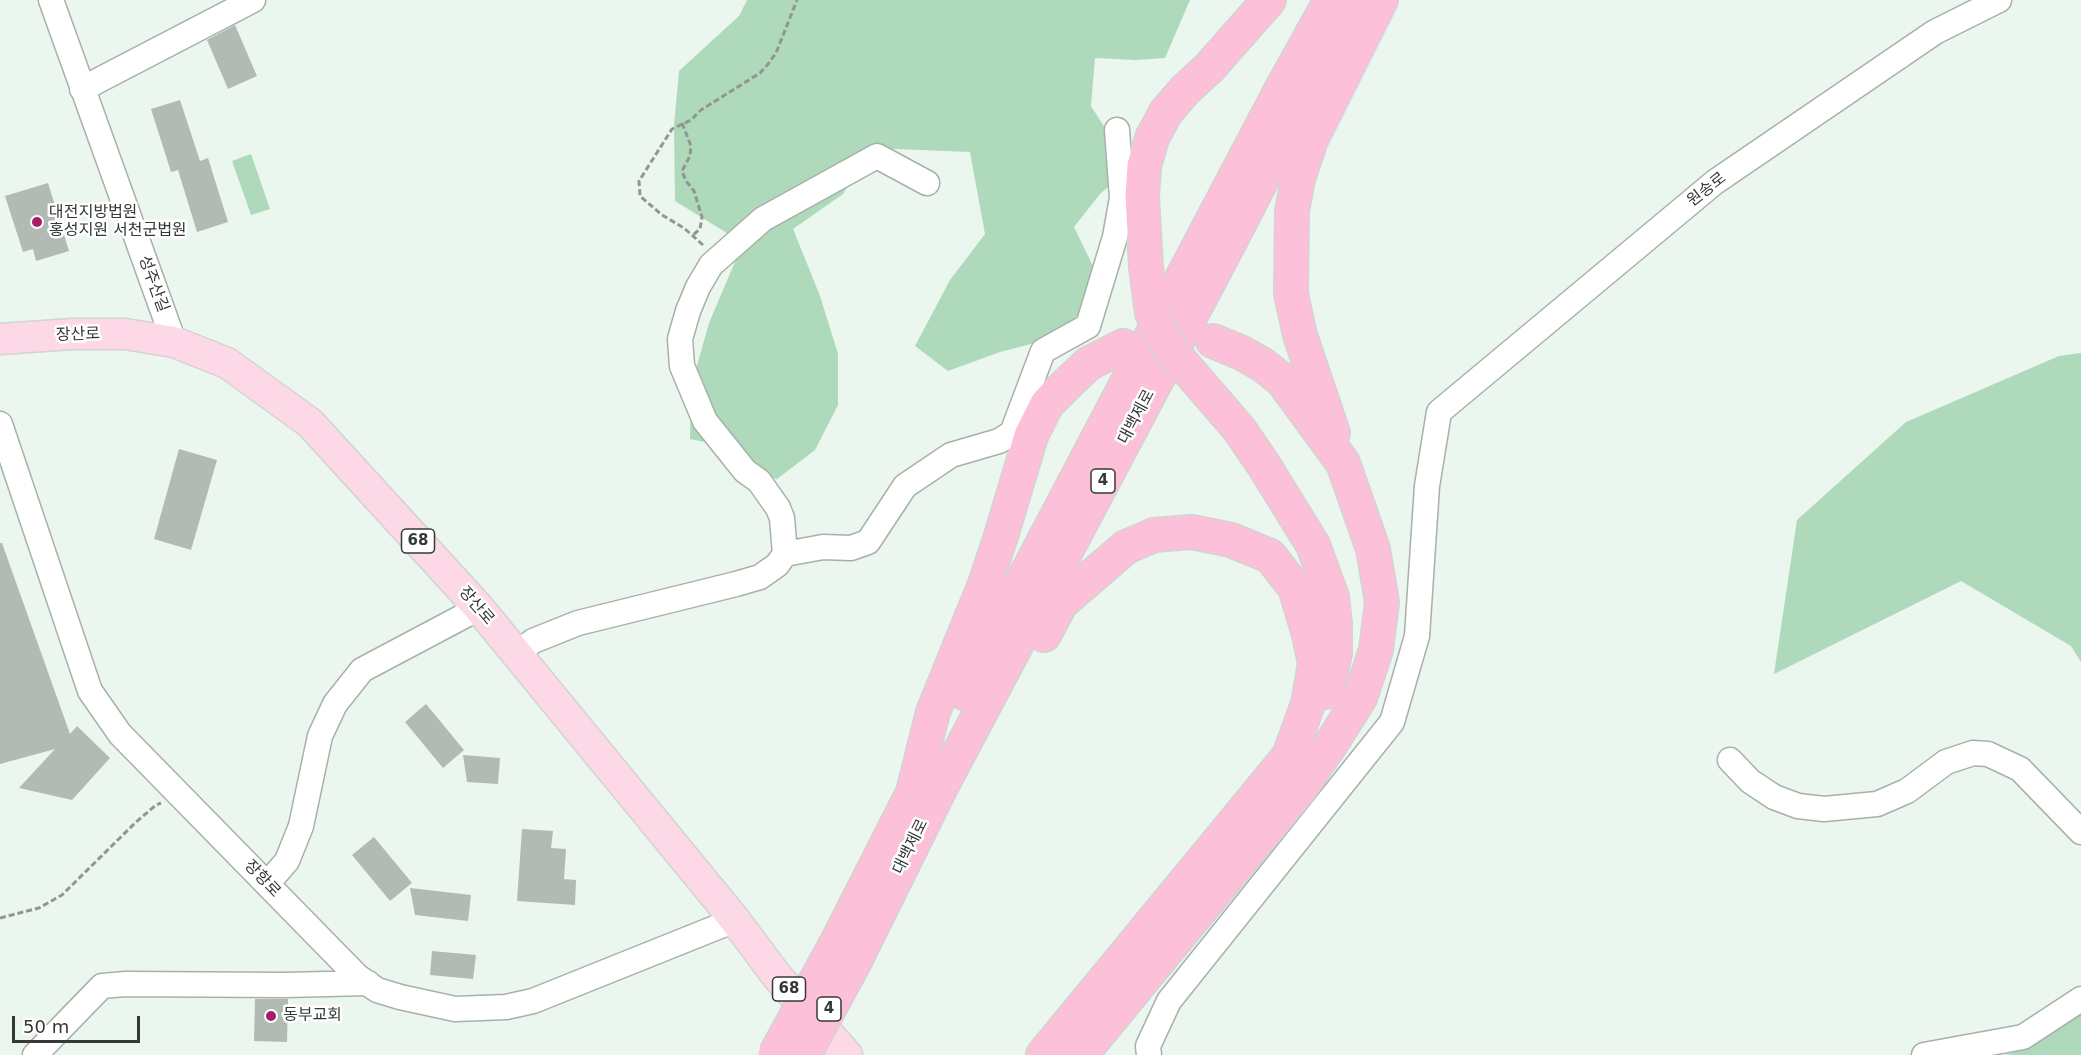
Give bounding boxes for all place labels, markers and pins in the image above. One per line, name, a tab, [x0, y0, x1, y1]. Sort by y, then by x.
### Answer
place label: 대전지방법원 홍성지원 서천군법원	[49, 203, 187, 241]
marker: 대전지방법원 홍성지원 서천군법원	[30, 215, 44, 229]
place label: 동부교회	[283, 1006, 342, 1026]
marker: 동부교회	[264, 1009, 278, 1023]

